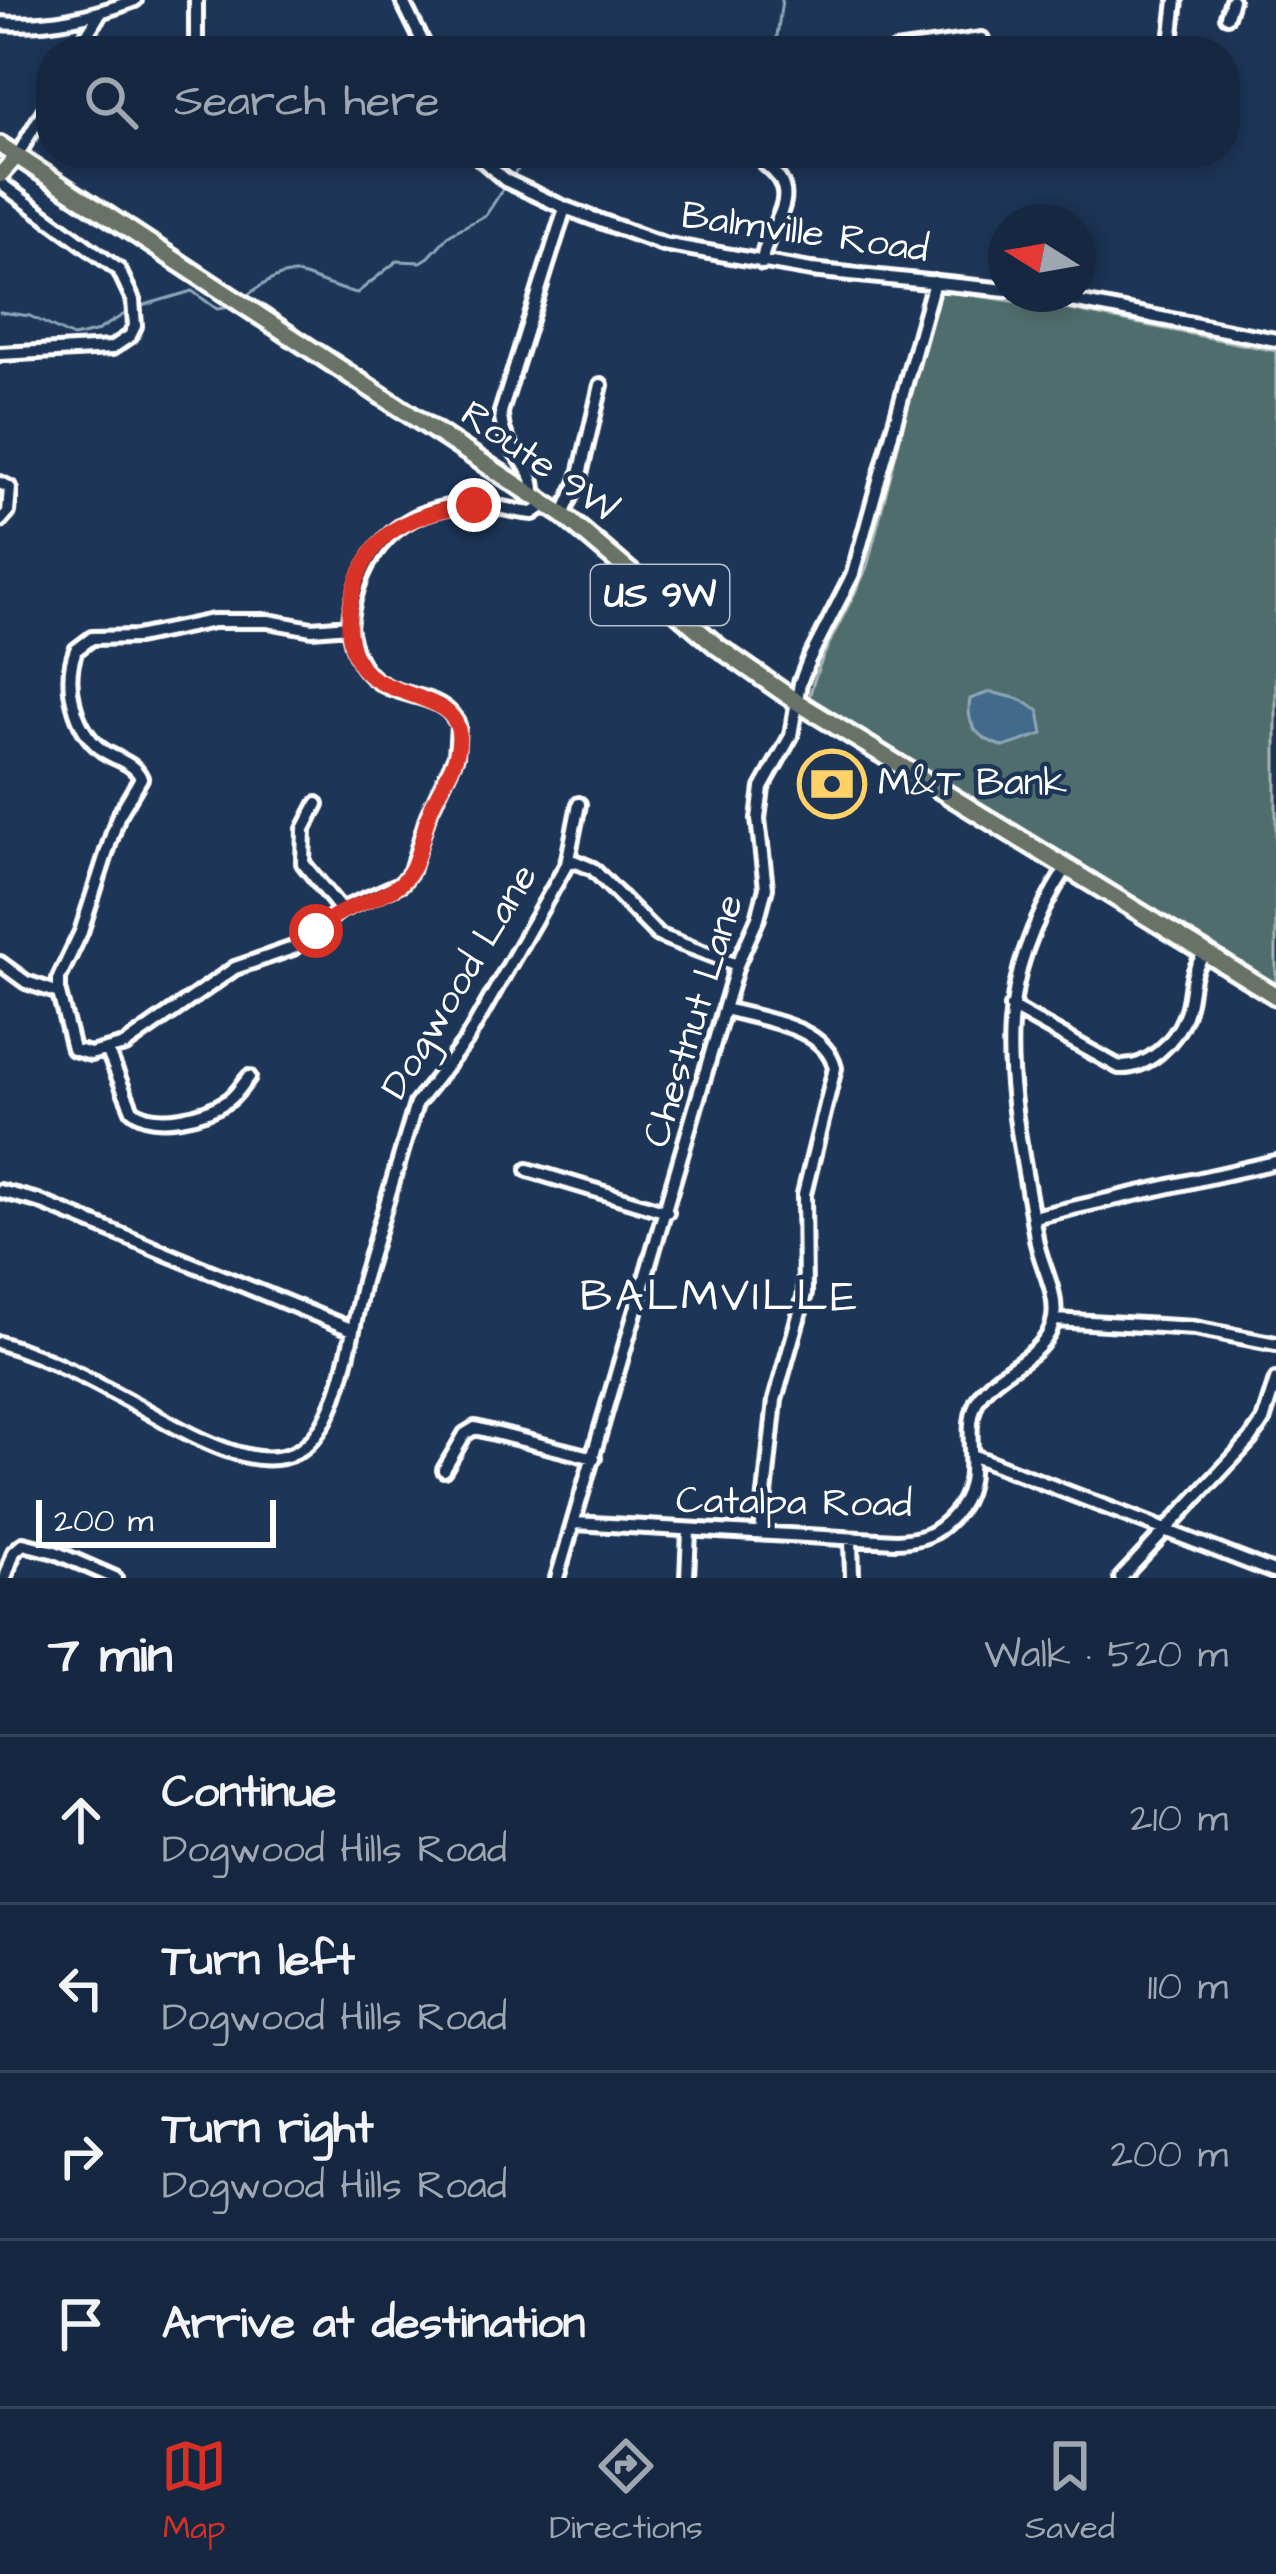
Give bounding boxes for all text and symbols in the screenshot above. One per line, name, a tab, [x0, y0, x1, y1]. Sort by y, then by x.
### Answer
search box	[36, 36, 1240, 168]
icon: search	[78, 69, 144, 135]
text: Search here	[174, 71, 440, 133]
street label: Balmville Road	[678, 189, 932, 277]
north arrow	[988, 204, 1096, 312]
street label: Route 9W	[449, 388, 629, 536]
route end	[447, 478, 501, 532]
road number: US 9W	[591, 565, 729, 625]
bank icon: M&T Bank	[797, 749, 867, 819]
place label: M&T Bank	[878, 757, 1067, 811]
street label: Dogwood Lane	[368, 854, 552, 1110]
street label: Chestnut Lane	[630, 888, 758, 1154]
route start	[289, 904, 343, 958]
district label: BALMVILLE	[580, 1266, 860, 1328]
street label: Catalpa Road	[676, 1474, 912, 1532]
scale bar	[36, 1494, 276, 1547]
text: 200 m	[54, 1498, 153, 1544]
text: 7 min	[48, 1621, 173, 1692]
text: Walk · 520 m	[984, 1629, 1228, 1683]
text: Continue	[162, 1762, 336, 1824]
icon: ahead	[48, 1787, 114, 1853]
text: 210 m	[1130, 1793, 1228, 1847]
text: Dogwood Hills Road	[162, 1824, 507, 1878]
text: Turn left	[162, 1930, 355, 1992]
icon: left	[48, 1955, 114, 2021]
text: 110 m	[1147, 1961, 1228, 2015]
text: Dogwood Hills Road	[162, 1992, 507, 2046]
text: Turn right	[162, 2098, 374, 2160]
icon: right	[48, 2123, 114, 2189]
text: 200 m	[1111, 2129, 1228, 2183]
text: Dogwood Hills Road	[162, 2160, 507, 2214]
icon: arrive	[48, 2291, 114, 2357]
text: Arrive at destination	[162, 2293, 585, 2355]
tab: Map	[161, 2433, 227, 2551]
tab: Directions	[549, 2433, 703, 2551]
tab: Saved	[1025, 2433, 1115, 2551]

